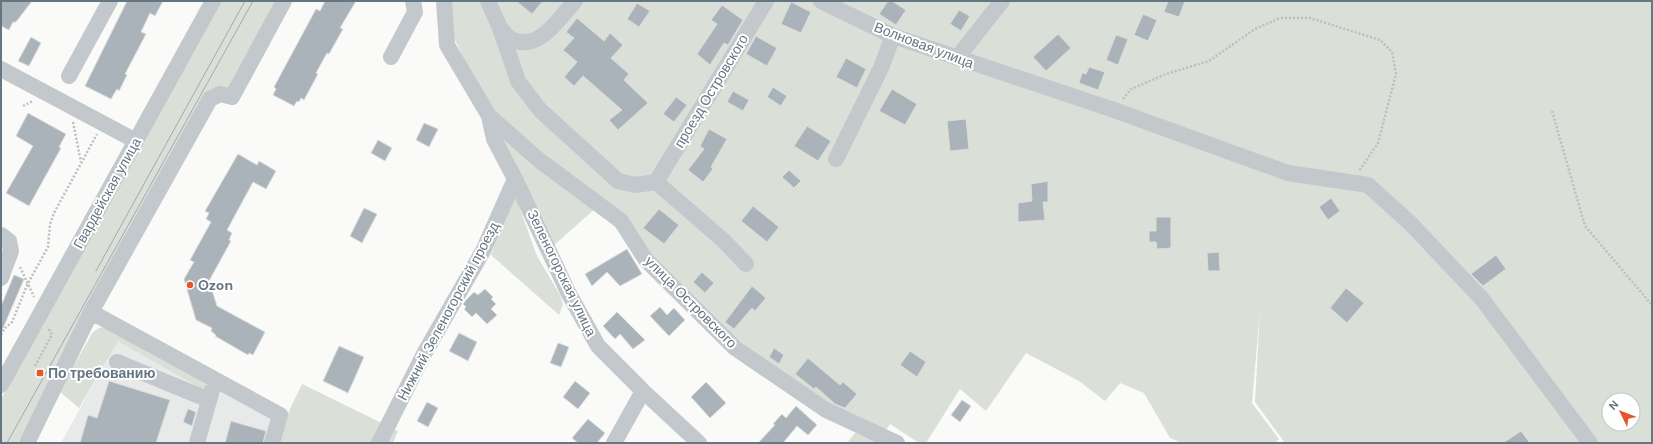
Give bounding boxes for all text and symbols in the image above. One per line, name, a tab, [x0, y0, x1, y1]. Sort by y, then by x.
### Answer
street label: Волновая улица	[872, 18, 977, 72]
street label: проезд Островского	[670, 31, 752, 151]
street label: Гвардейская улица	[69, 134, 145, 252]
street label: Зеленогорская улица	[524, 207, 601, 339]
street label: Нижний Зеленогорский проезд	[393, 219, 503, 403]
street label: улица Островского	[641, 252, 741, 352]
place label: Ozon	[198, 276, 233, 294]
marker: Ozon	[185, 280, 195, 290]
place label: По требованию	[48, 364, 155, 382]
marker: По требованию	[35, 368, 45, 378]
north arrow	[1601, 392, 1641, 432]
text: N	[1606, 397, 1622, 413]

